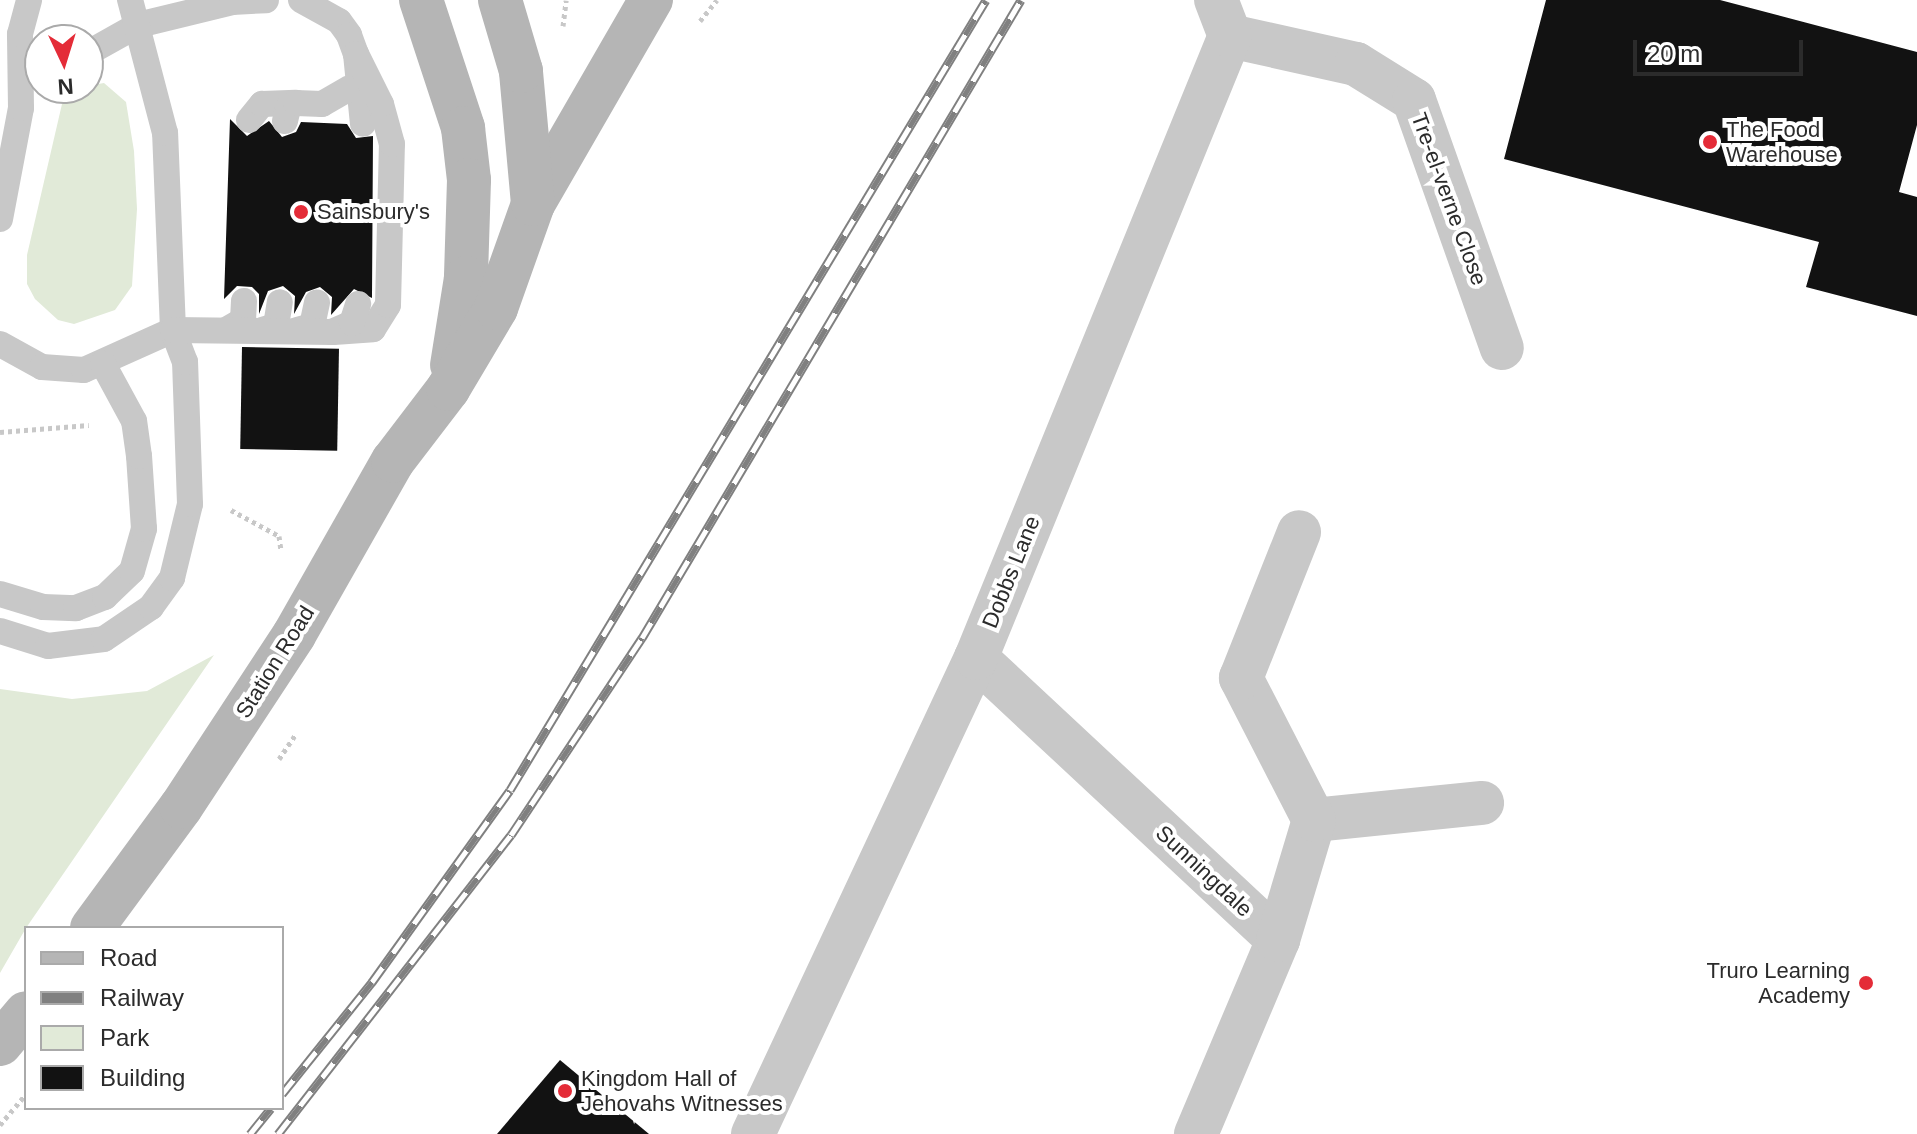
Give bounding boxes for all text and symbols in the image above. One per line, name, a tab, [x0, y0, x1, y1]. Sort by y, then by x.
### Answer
north arrow	[24, 24, 104, 104]
scale bar	[1637, 24, 1807, 74]
text: 20 m	[1647, 40, 1700, 67]
text: N	[57, 73, 74, 99]
street label: Tre-el-verne Close	[1406, 109, 1492, 289]
place label: The Food Warehouse	[1726, 116, 1838, 168]
marker: The Food Warehouse	[1701, 133, 1719, 151]
place label: Sainsbury's	[317, 199, 430, 225]
marker: Sainsbury's	[292, 203, 310, 221]
street label: Dobbs Lane	[977, 512, 1045, 632]
street label: Station Road	[230, 601, 320, 723]
street label: Sunningdale	[1150, 820, 1258, 922]
legend	[24, 926, 284, 1110]
text: Road	[100, 944, 157, 971]
place label: Truro Learning Academy	[1707, 957, 1850, 1008]
marker: Truro Learning Academy	[1857, 974, 1875, 992]
text: Railway	[100, 984, 184, 1011]
text: Park	[100, 1024, 149, 1051]
text: Building	[100, 1064, 185, 1091]
place label: Kingdom Hall of Jehovahs Witnesses	[581, 1065, 783, 1116]
marker: Kingdom Hall of Jehovahs Witnesses	[556, 1082, 574, 1100]

